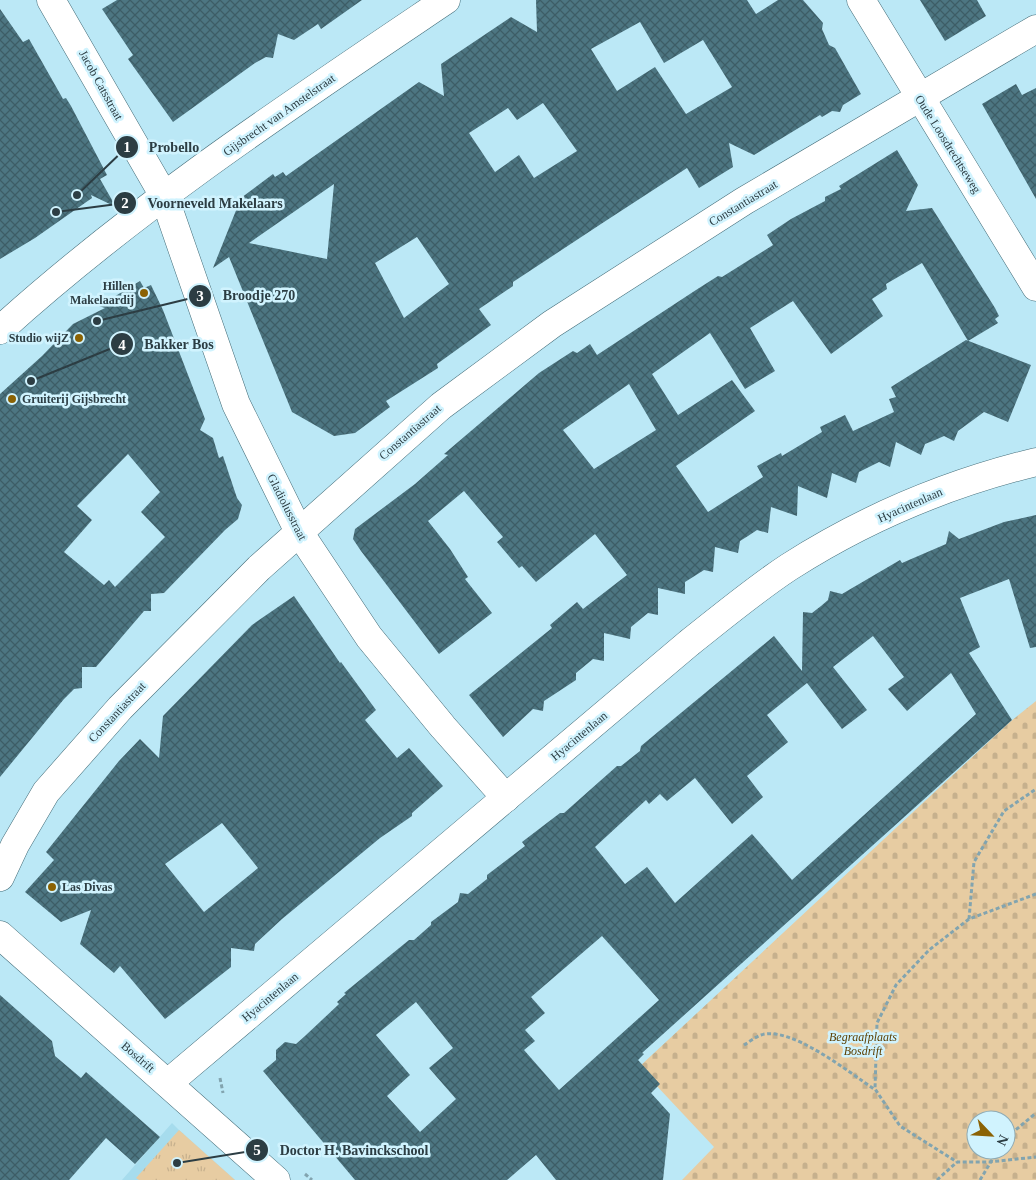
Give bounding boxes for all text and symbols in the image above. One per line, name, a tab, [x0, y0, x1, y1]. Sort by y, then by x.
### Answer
street label: Jacob Catsstraat	[76, 48, 126, 123]
street label: Gijsbrecht van Amstelstraat	[220, 71, 338, 159]
street label: Oude Loosdrechtseweg	[912, 92, 984, 196]
callout: Probello	[114, 132, 210, 161]
text: 1	[123, 139, 131, 155]
text: Probello	[149, 140, 199, 155]
street label: Constantiastraat	[706, 177, 780, 229]
callout: Voorneveld Makelaars	[112, 189, 292, 218]
text: 2	[121, 195, 129, 211]
text: Voorneveld Makelaars	[147, 196, 283, 211]
place label: Hillen Makelaardij	[70, 279, 134, 307]
callout: Broodje 270	[188, 281, 305, 310]
marker: Hillen Makelaardij	[138, 287, 150, 299]
text: 3	[196, 288, 204, 304]
text: Broodje 270	[223, 288, 295, 303]
callout: Bakker Bos	[109, 330, 224, 359]
place label: Studio wijZ	[9, 331, 69, 345]
marker: Studio wijZ	[73, 332, 85, 344]
text: 4	[118, 337, 126, 353]
text: Bakker Bos	[144, 337, 214, 352]
place label: Gruiterij Gijsbrecht	[22, 392, 126, 406]
marker: Gruiterij Gijsbrecht	[6, 393, 18, 405]
street label: Constantiastraat	[376, 401, 444, 463]
street label: Gladiolusstraat	[264, 471, 310, 543]
street label: Hyacintenlaan	[875, 485, 945, 525]
street label: Constantiastraat	[86, 678, 149, 745]
street label: Hyacintenlaan	[548, 708, 610, 764]
place label: Las Divas	[62, 880, 113, 894]
marker: Las Divas	[46, 881, 58, 893]
street label: Hyacintenlaan	[239, 969, 301, 1025]
park label: Begraafplaats Bosdrift	[829, 1030, 897, 1058]
street label: Bosdrift	[119, 1039, 158, 1076]
north arrow	[966, 1110, 1016, 1160]
text: N	[993, 1133, 1011, 1148]
callout: Doctor H. Bavinckschool	[245, 1135, 439, 1164]
text: 5	[253, 1142, 261, 1158]
text: Doctor H. Bavinckschool	[280, 1143, 428, 1158]

